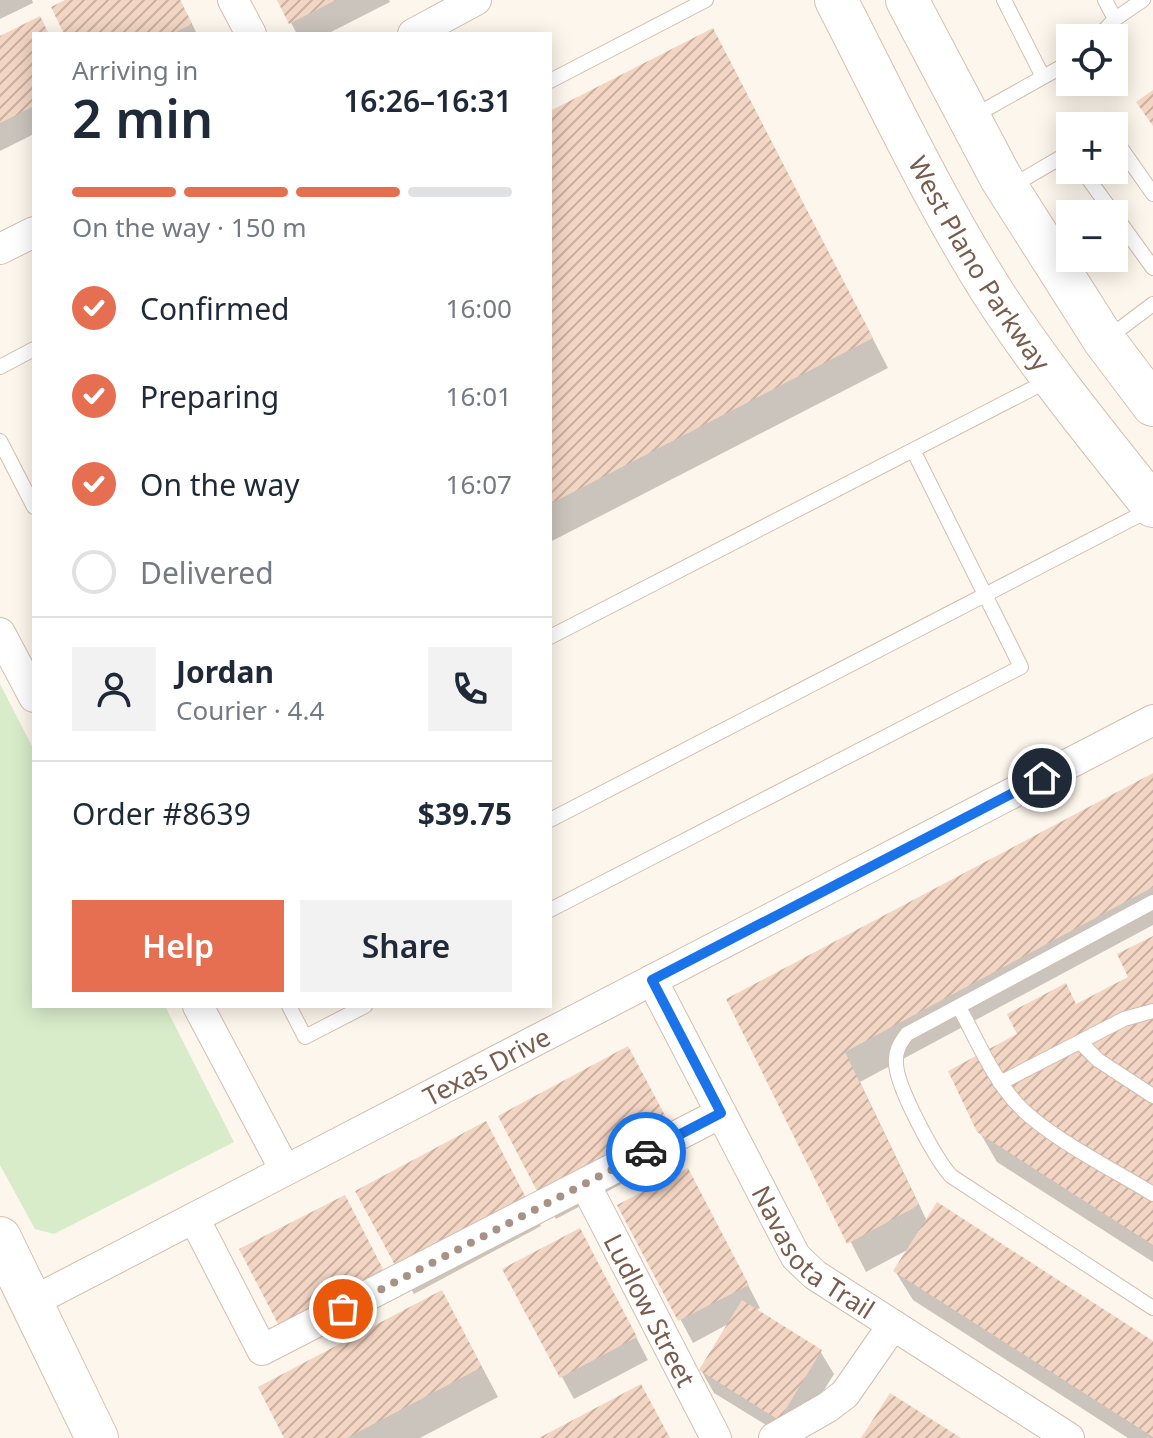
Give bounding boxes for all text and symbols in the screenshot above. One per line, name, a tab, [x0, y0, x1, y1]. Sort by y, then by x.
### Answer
map controls	[1056, 24, 1128, 272]
button: locate	[1056, 24, 1128, 96]
text: Arriving in	[72, 52, 198, 88]
text: 16:26–16:31	[343, 80, 512, 121]
text: 2 min	[72, 82, 213, 153]
button: +	[1056, 112, 1128, 184]
street label: West Plano Parkway	[900, 149, 1059, 378]
button: −	[1056, 200, 1128, 272]
text: On the way · 150 m	[72, 209, 306, 245]
icon: check	[72, 286, 116, 330]
text: Confirmed	[140, 288, 290, 329]
text: 16:00	[446, 290, 512, 326]
icon: check	[72, 374, 116, 418]
text: Preparing	[140, 376, 279, 417]
text: 16:01	[446, 378, 512, 414]
icon: check	[72, 462, 116, 506]
text: On the way	[140, 464, 300, 505]
text: 16:07	[446, 466, 512, 502]
text: Delivered	[140, 552, 274, 593]
button: person	[72, 647, 156, 731]
button: phone	[428, 647, 512, 731]
text: Jordan	[176, 651, 274, 692]
text: Courier · 4.4	[176, 692, 324, 728]
pin	[1008, 744, 1076, 812]
icon: home	[1020, 756, 1064, 800]
text: Order #8639	[72, 793, 251, 834]
text: $39.75	[418, 793, 512, 834]
button: Help	[72, 900, 284, 992]
button: Share	[300, 900, 512, 992]
street label: Texas Drive	[417, 1018, 556, 1114]
courier	[606, 1112, 686, 1192]
icon: car	[624, 1130, 668, 1174]
street label: Navasota Trail	[744, 1179, 882, 1327]
street label: Ludlow Street	[596, 1228, 704, 1393]
pin	[309, 1275, 377, 1343]
icon: bag	[321, 1287, 365, 1331]

